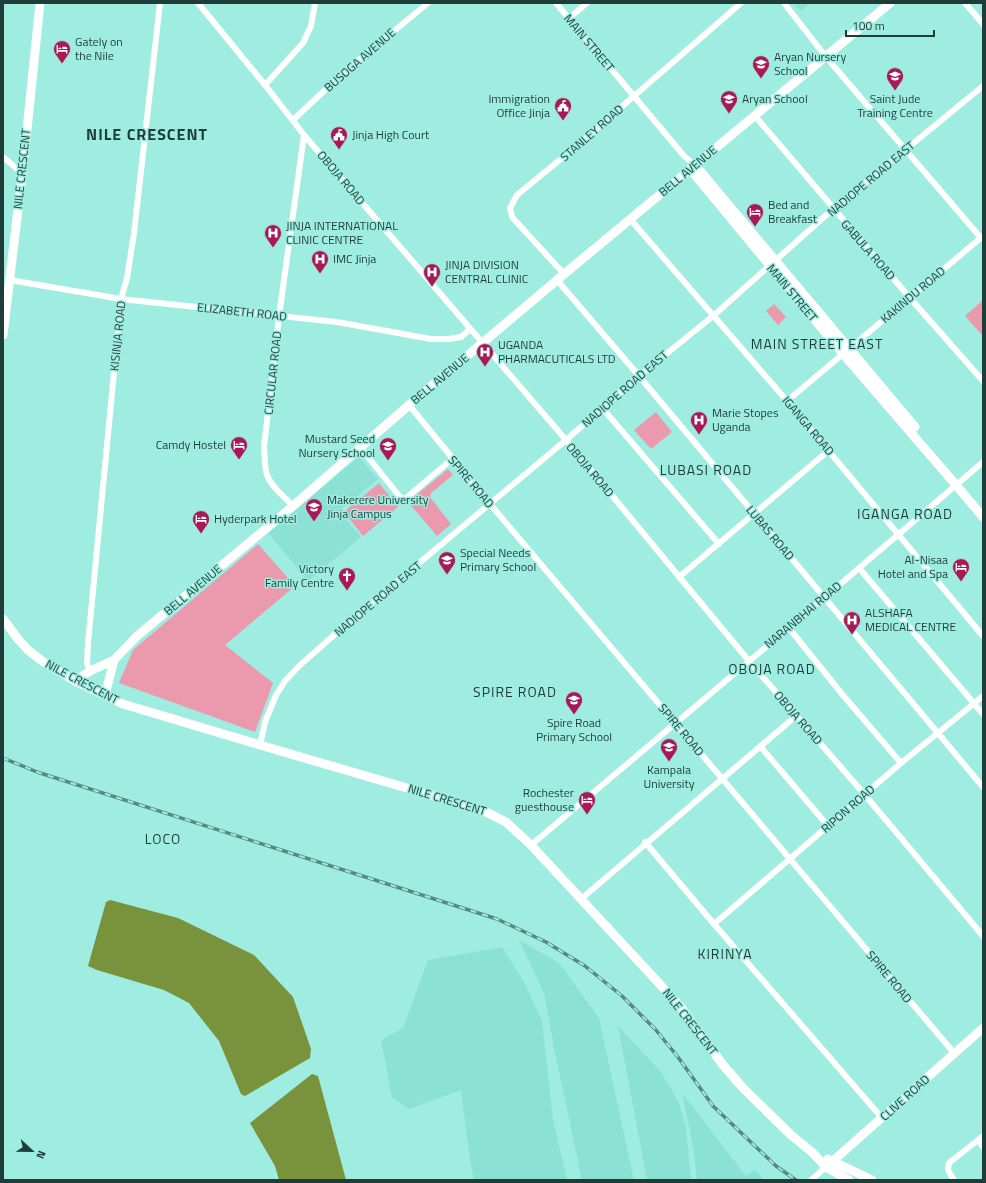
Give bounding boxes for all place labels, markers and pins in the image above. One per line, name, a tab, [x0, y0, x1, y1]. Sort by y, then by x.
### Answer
place label: Gately on the Nile	[75, 32, 123, 65]
hotel icon: Gately on the Nile	[52, 39, 72, 64]
place label: Aryan Nursery School	[774, 47, 847, 80]
school or university icon: Aryan Nursery School	[751, 54, 771, 79]
school or university icon: Saint Jude Training Centre	[885, 66, 905, 91]
place label: Immigration Office Jinja	[488, 89, 550, 122]
school or university icon: Aryan School	[719, 89, 739, 114]
place label: Aryan School	[742, 89, 808, 108]
place label: Saint Jude Training Centre	[857, 89, 933, 122]
public building icon: Immigration Office Jinja	[553, 96, 573, 121]
public building icon: Jinja High Court	[329, 125, 349, 150]
place label: Jinja High Court	[352, 125, 430, 144]
place label: Bed and Breakfast	[768, 195, 818, 228]
hotel icon: Bed and Breakfast	[745, 202, 765, 227]
place label: JINJA INTERNATIONAL CLINIC CENTRE	[286, 216, 398, 249]
hospital icon: JINJA INTERNATIONAL CLINIC CENTRE	[263, 223, 283, 248]
hospital icon: IMC Jinja	[310, 249, 330, 274]
place label: IMC Jinja	[333, 249, 376, 268]
place label: JINJA DIVISION CENTRAL CLINIC	[445, 255, 529, 288]
hospital icon: JINJA DIVISION CENTRAL CLINIC	[422, 262, 442, 287]
place label: UGANDA PHARMACUTICALS LTD	[498, 335, 616, 368]
hospital icon: UGANDA PHARMACUTICALS LTD	[475, 342, 495, 367]
place label: Marie Stopes Uganda	[712, 403, 779, 436]
hospital icon: Marie Stopes Uganda	[689, 410, 709, 435]
place label: Mustard Seed Nursery School	[299, 429, 375, 462]
place label: Camdy Hostel	[156, 435, 226, 454]
hotel icon: Camdy Hostel	[229, 435, 249, 460]
school or university icon: Mustard Seed Nursery School	[378, 436, 398, 461]
place label: Makerere University Jinja Campus	[327, 490, 429, 523]
school or university icon: Makerere University Jinja Campus	[304, 497, 324, 522]
hotel icon: Hyderpark Hotel	[191, 509, 211, 534]
place label: Hyderpark Hotel	[214, 509, 297, 528]
place label: Special Needs Primary School	[460, 543, 536, 576]
school or university icon: Special Needs Primary School	[437, 550, 457, 575]
place label: Al-Nisaa Hotel and Spa	[878, 550, 948, 583]
hotel icon: Al-Nisaa Hotel and Spa	[951, 557, 971, 582]
place label: Victory Family Centre	[265, 559, 334, 592]
church icon: Victory Family Centre	[337, 566, 357, 591]
place label: ALSHAFA MEDICAL CENTRE	[865, 603, 956, 636]
hospital icon: ALSHAFA MEDICAL CENTRE	[842, 610, 862, 635]
school or university icon: Spire Road Primary School	[564, 690, 584, 715]
place label: Spire Road Primary School	[536, 713, 612, 746]
school or university icon: Kampala University	[659, 737, 679, 762]
place label: Kampala University	[644, 760, 695, 793]
place label: Rochester guesthouse	[515, 783, 574, 816]
hotel icon: Rochester guesthouse	[577, 790, 597, 815]

